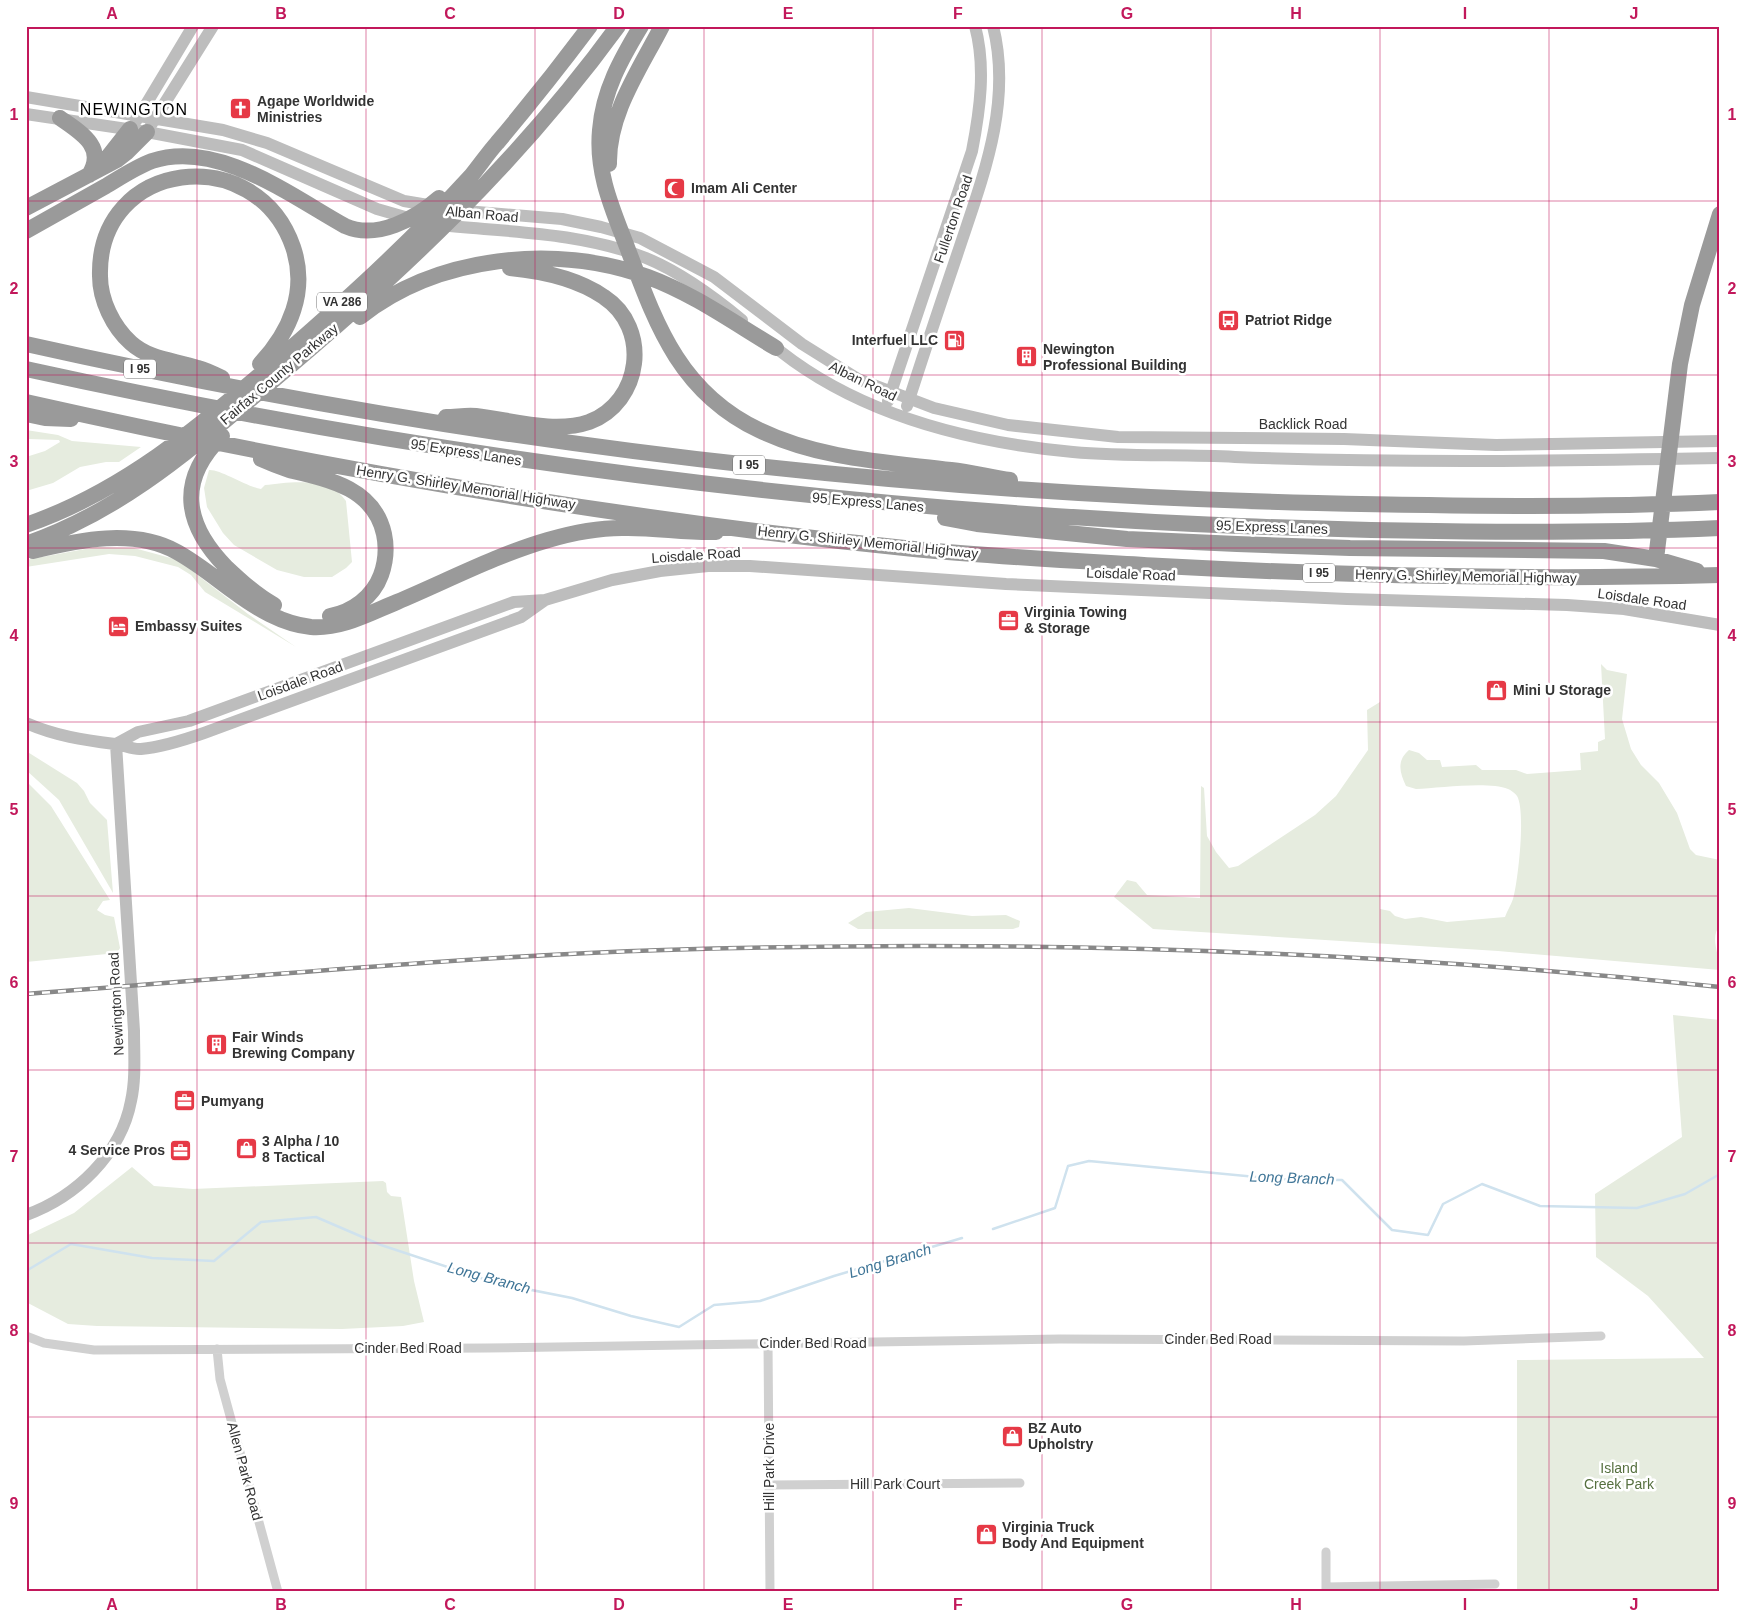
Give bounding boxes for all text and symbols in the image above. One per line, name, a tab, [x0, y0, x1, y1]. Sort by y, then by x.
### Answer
text: A	[106, 5, 118, 22]
text: B	[275, 5, 287, 22]
text: C	[444, 5, 456, 22]
text: D	[613, 5, 625, 22]
text: E	[783, 5, 794, 22]
text: F	[953, 5, 963, 22]
text: G	[1121, 5, 1133, 22]
text: H	[1290, 5, 1302, 22]
text: I	[1463, 5, 1467, 22]
text: J	[1630, 5, 1638, 22]
place label: Agape Worldwide Ministries	[257, 93, 374, 125]
church icon: Agape Worldwide Ministries	[229, 97, 253, 121]
district label: NEWINGTON	[80, 101, 188, 118]
text: 1	[10, 106, 19, 123]
text: 1	[1728, 106, 1737, 123]
street label: Fullerton Road	[930, 173, 976, 265]
mosque icon: Imam Ali Center	[663, 176, 687, 200]
place label: Imam Ali Center	[691, 180, 798, 196]
street label: Alban Road	[445, 203, 519, 225]
text: 2	[10, 280, 19, 297]
text: 2	[1728, 280, 1737, 297]
road number: VA 286	[317, 292, 367, 312]
bus stop icon: Patriot Ridge	[1217, 308, 1241, 332]
place label: Patriot Ridge	[1245, 312, 1332, 328]
street label: Fairfax County Parkway	[217, 320, 341, 428]
fuel station icon: Interfuel LLC	[942, 328, 966, 352]
place label: Interfuel LLC	[852, 332, 938, 348]
place label: Newington Professional Building	[1043, 341, 1187, 373]
building icon: Newington Professional Building	[1015, 345, 1039, 369]
street label: Alban Road	[827, 358, 899, 404]
road number: I 95	[124, 359, 156, 378]
street label: Backlick Road	[1259, 416, 1347, 432]
street label: 95 Express Lanes	[409, 435, 523, 469]
text: 3	[10, 453, 19, 470]
text: 3	[1728, 453, 1737, 470]
road number: I 95	[733, 456, 765, 474]
street label: Henry G. Shirley Memorial Highway	[355, 462, 577, 512]
street label: 95 Express Lanes	[811, 489, 925, 515]
street label: 95 Express Lanes	[1216, 517, 1328, 537]
street label: Henry G. Shirley Memorial Highway	[757, 522, 979, 562]
street label: Loisdale Road	[651, 544, 741, 566]
street label: Loisdale Road	[1086, 564, 1176, 584]
road number: I 95	[1303, 564, 1335, 582]
street label: Henry G. Shirley Memorial Highway	[1355, 566, 1577, 586]
street label: Loisdale Road	[1597, 585, 1687, 613]
place label: Virginia Towing & Storage	[1024, 604, 1127, 636]
office icon: Virginia Towing & Storage	[996, 608, 1020, 632]
hotel icon: Embassy Suites	[107, 614, 131, 638]
place label: Embassy Suites	[135, 618, 243, 634]
text: 4	[10, 627, 19, 644]
text: 4	[1728, 627, 1737, 644]
street label: Loisdale Road	[255, 658, 345, 704]
shop icon: Mini U Storage	[1485, 678, 1509, 702]
place label: Mini U Storage	[1513, 682, 1611, 698]
text: 5	[10, 801, 19, 818]
text: 5	[1728, 801, 1737, 818]
street label: Newington Road	[105, 952, 127, 1056]
text: 6	[10, 974, 19, 991]
text: 6	[1728, 974, 1737, 991]
place label: Fair Winds Brewing Company	[232, 1029, 355, 1061]
building icon: Fair Winds Brewing Company	[204, 1033, 228, 1057]
office icon: Pumyang	[173, 1089, 197, 1113]
place label: Pumyang	[201, 1093, 264, 1109]
place label: 3 Alpha / 10 8 Tactical	[262, 1133, 340, 1165]
shop icon: 3 Alpha / 10 8 Tactical	[234, 1137, 258, 1161]
office icon: 4 Service Pros	[169, 1138, 193, 1162]
place label: 4 Service Pros	[68, 1142, 165, 1158]
text: 7	[10, 1148, 19, 1165]
text: 7	[1728, 1148, 1737, 1165]
water label: Long Branch	[1249, 1168, 1335, 1187]
water label: Long Branch	[847, 1240, 933, 1281]
water label: Long Branch	[446, 1258, 532, 1297]
text: 8	[10, 1322, 19, 1339]
text: 8	[1728, 1322, 1737, 1339]
street label: Cinder Bed Road	[1164, 1331, 1272, 1347]
street label: Cinder Bed Road	[759, 1335, 867, 1351]
street label: Cinder Bed Road	[354, 1340, 462, 1356]
street label: Allen Park Road	[224, 1420, 266, 1522]
place label: BZ Auto Upholstry	[1028, 1420, 1094, 1452]
street label: Hill Park Drive	[761, 1422, 777, 1511]
shop icon: BZ Auto Upholstry	[1000, 1424, 1024, 1448]
park label: Island Creek Park	[1584, 1460, 1655, 1492]
street label: Hill Park Court	[850, 1476, 940, 1492]
text: 9	[10, 1495, 19, 1512]
text: 9	[1728, 1495, 1737, 1512]
place label: Virginia Truck Body And Equipment	[1002, 1519, 1144, 1551]
shop icon: Virginia Truck Body And Equipment	[974, 1523, 998, 1547]
text: A	[106, 1596, 118, 1613]
text: B	[275, 1596, 287, 1613]
text: C	[444, 1596, 456, 1613]
text: D	[613, 1596, 625, 1613]
text: E	[783, 1596, 794, 1613]
text: F	[953, 1596, 963, 1613]
text: G	[1121, 1596, 1133, 1613]
text: H	[1290, 1596, 1302, 1613]
text: I	[1463, 1596, 1467, 1613]
text: J	[1630, 1596, 1638, 1613]

